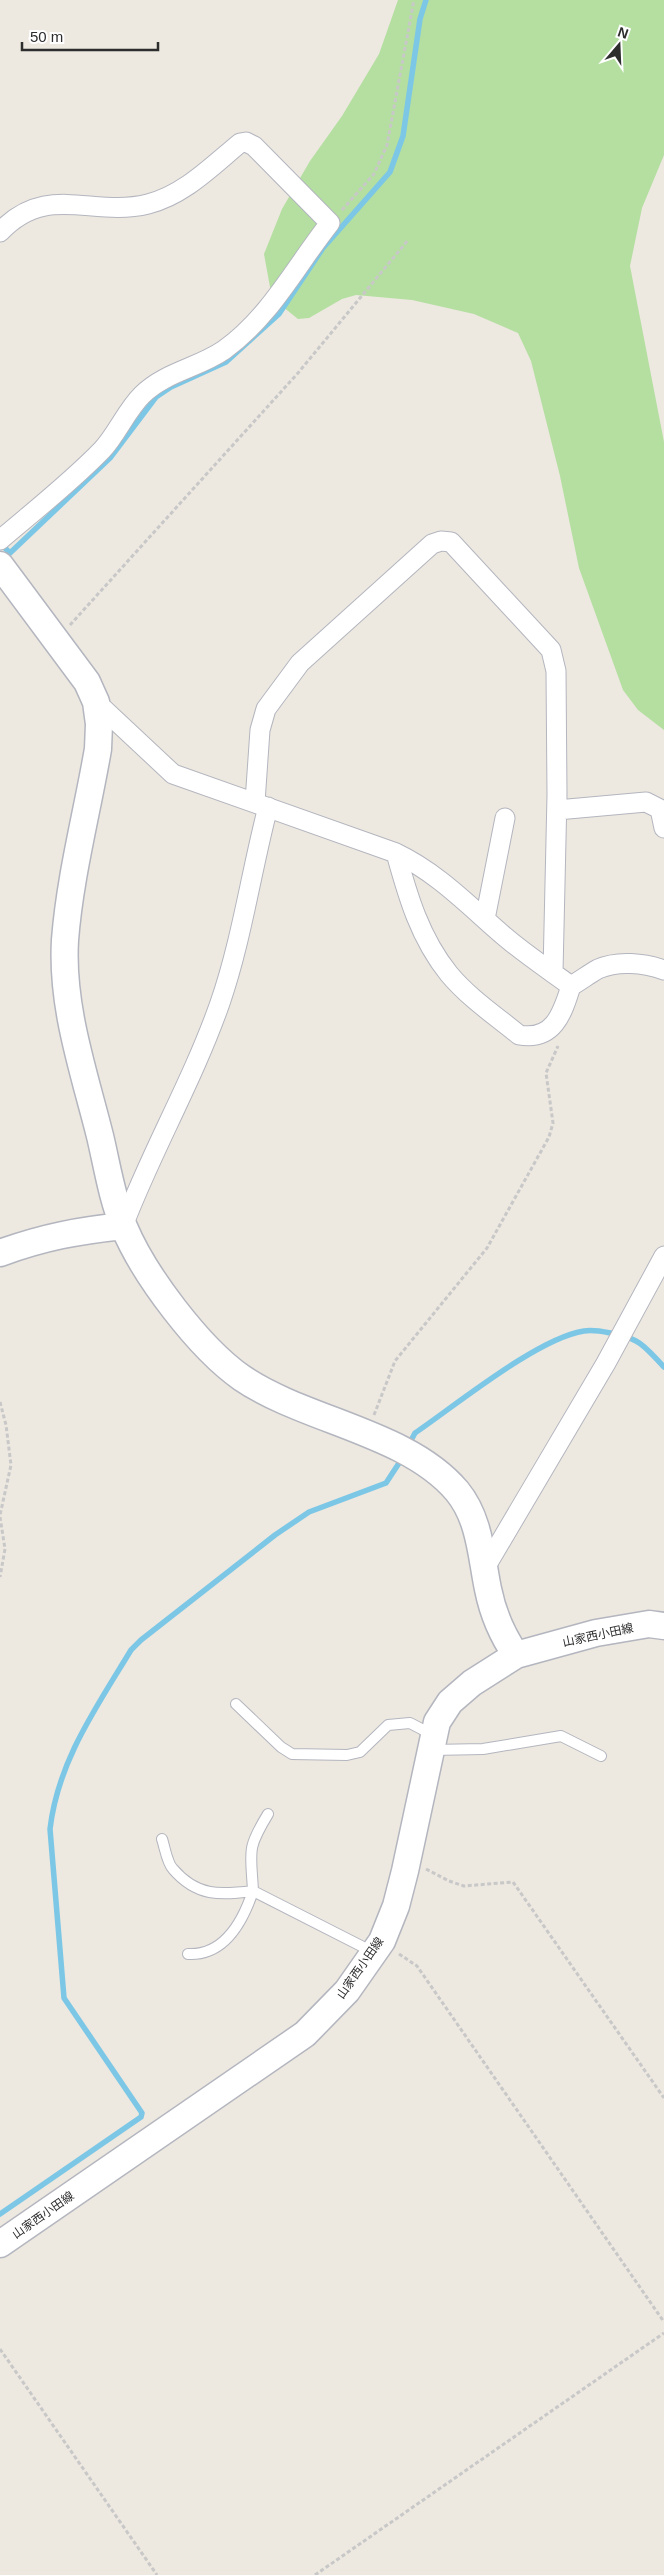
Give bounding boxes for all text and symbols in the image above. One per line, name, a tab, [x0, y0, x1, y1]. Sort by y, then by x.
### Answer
scale bar	[22, 20, 159, 52]
north arrow	[594, 20, 644, 70]
text: N	[616, 23, 631, 42]
text: 50 m	[30, 28, 63, 45]
street label: 山家西小田線	[561, 1621, 635, 1649]
street label: 山家西小田線	[334, 1934, 386, 2002]
street label: 山家西小田線	[9, 2189, 77, 2241]

